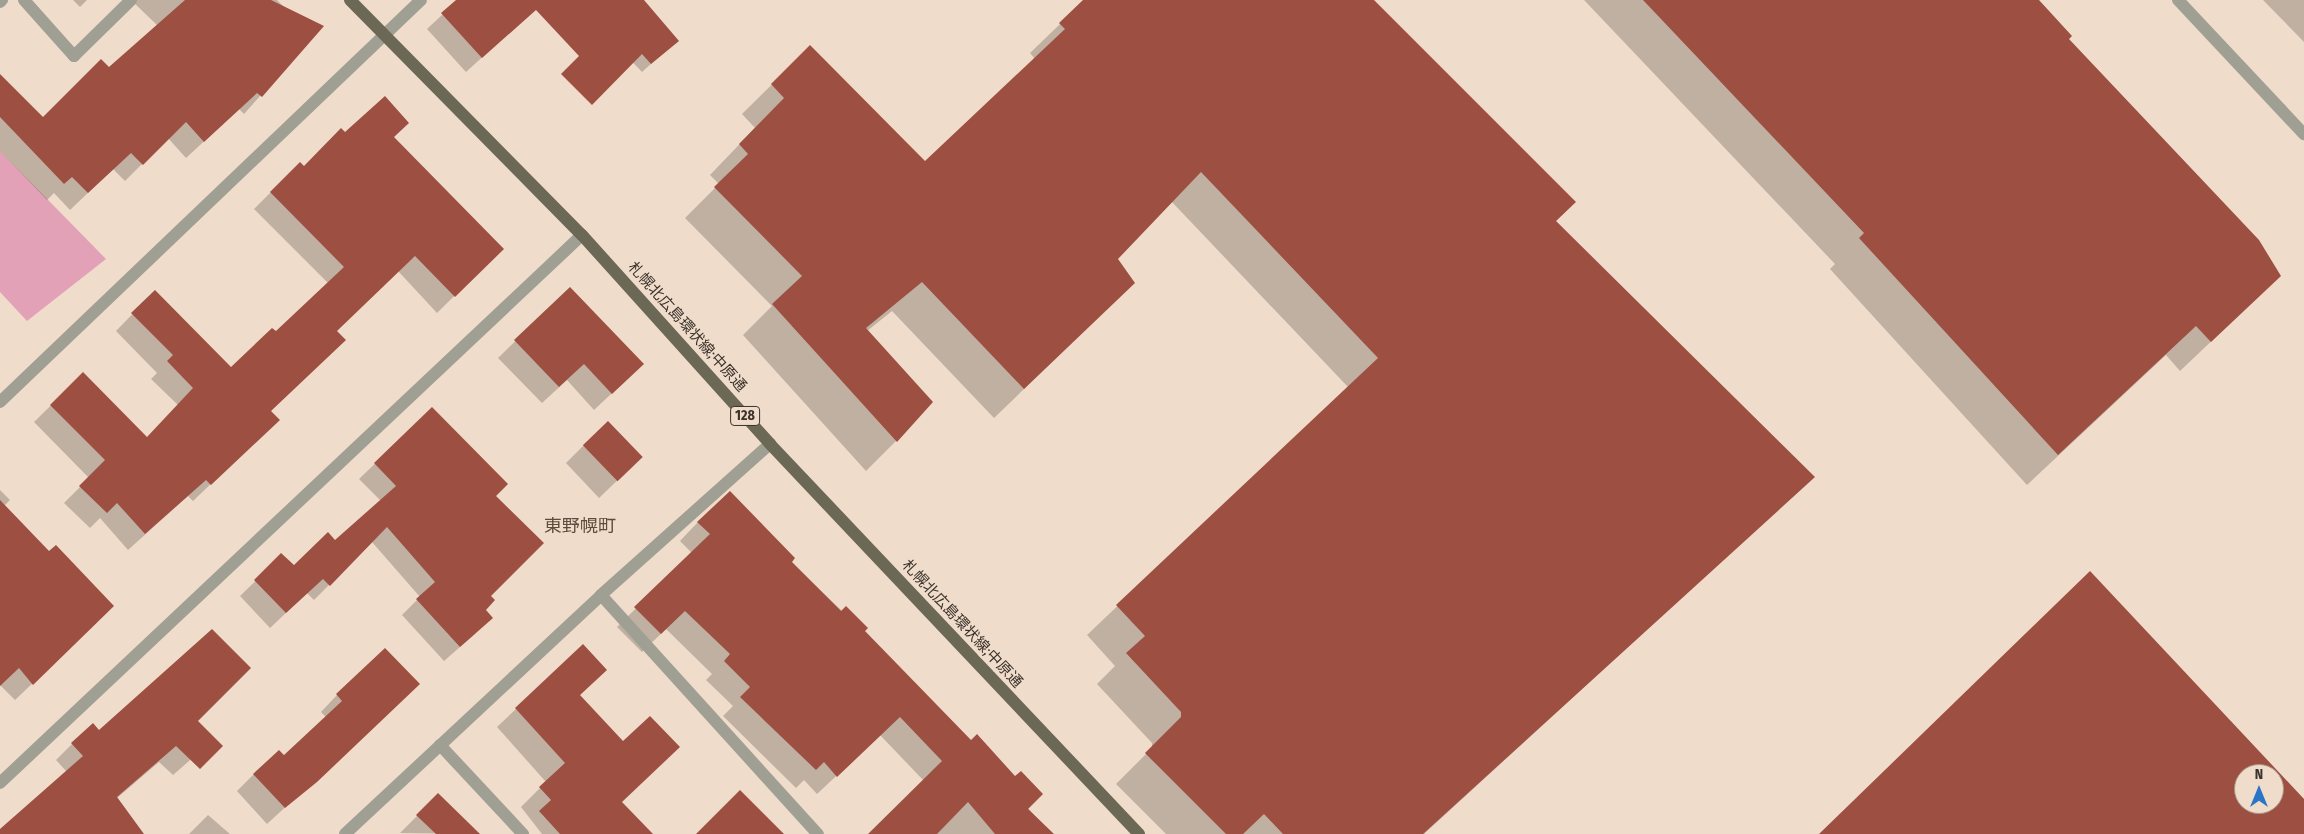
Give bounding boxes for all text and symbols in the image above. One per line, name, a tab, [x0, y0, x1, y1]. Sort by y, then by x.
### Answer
street label: 札幌北広島環状線;中原通	[624, 258, 750, 396]
road number: 128	[730, 404, 760, 428]
district label: 東野幌町	[544, 515, 616, 537]
street label: 札幌北広島環状線;中原通	[898, 556, 1026, 692]
north arrow	[2234, 764, 2284, 814]
text: N	[2255, 766, 2263, 783]

